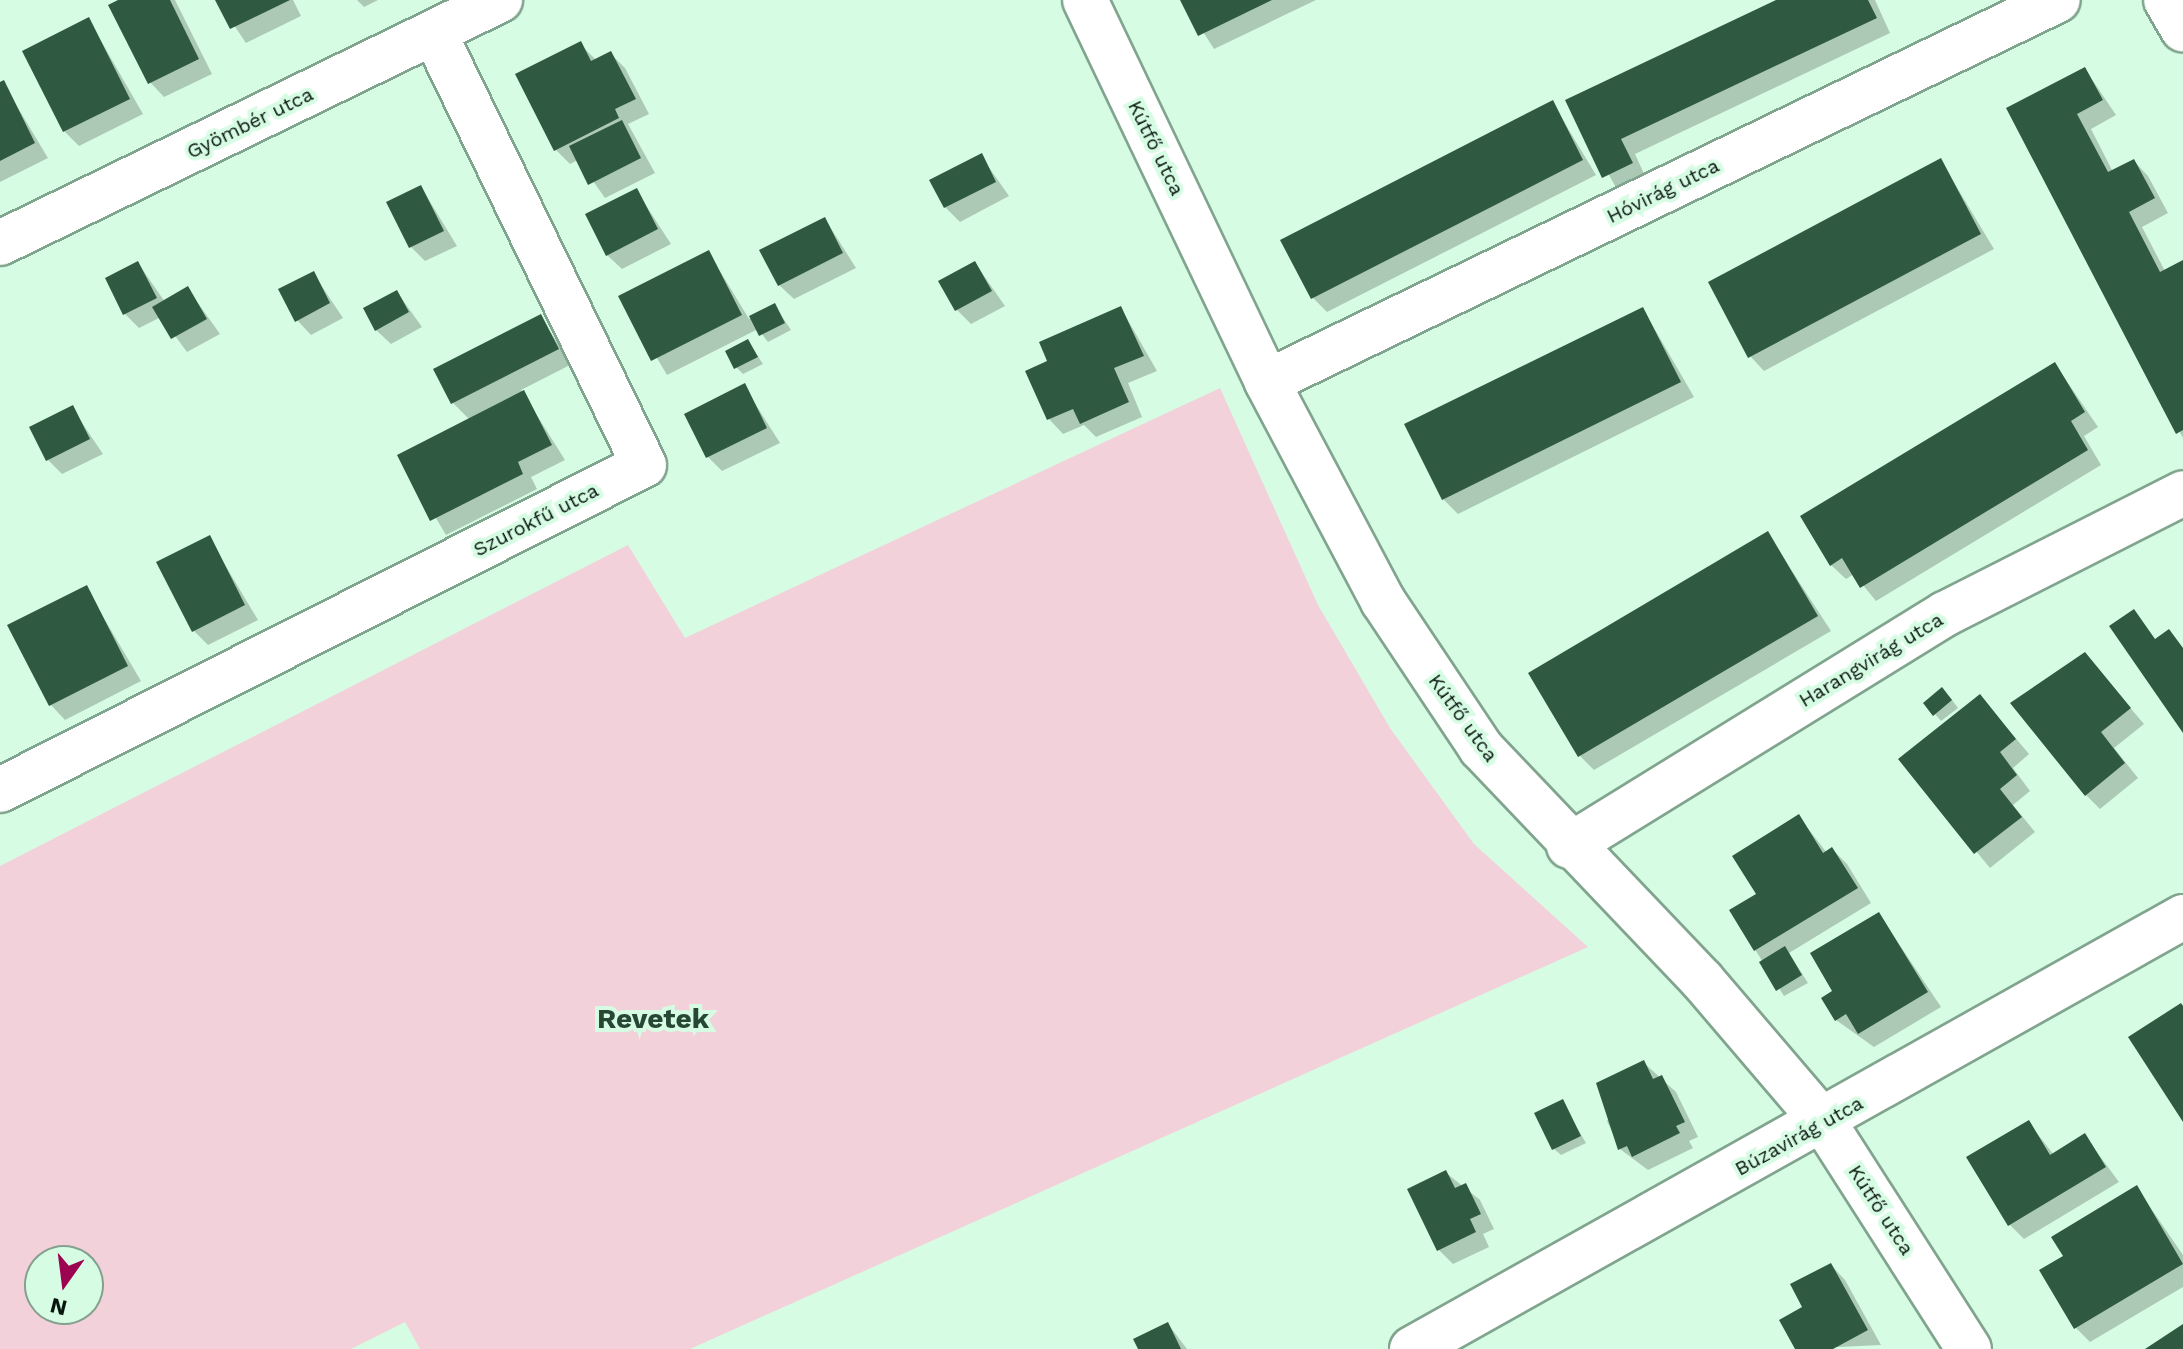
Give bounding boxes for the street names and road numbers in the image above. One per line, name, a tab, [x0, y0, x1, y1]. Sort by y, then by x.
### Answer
street label: Gyömbér utca	[183, 82, 317, 164]
street label: Kútfő utca	[1123, 97, 1189, 199]
street label: Hóvirág utca	[1603, 153, 1723, 229]
street label: Szurokfű utca	[469, 478, 603, 562]
street label: Harangvirág utca	[1795, 608, 1947, 712]
street label: Kútfő utca	[1423, 669, 1503, 767]
street label: Búzavirág utca	[1731, 1091, 1867, 1181]
street label: Kútfő utca	[1843, 1160, 1919, 1260]

